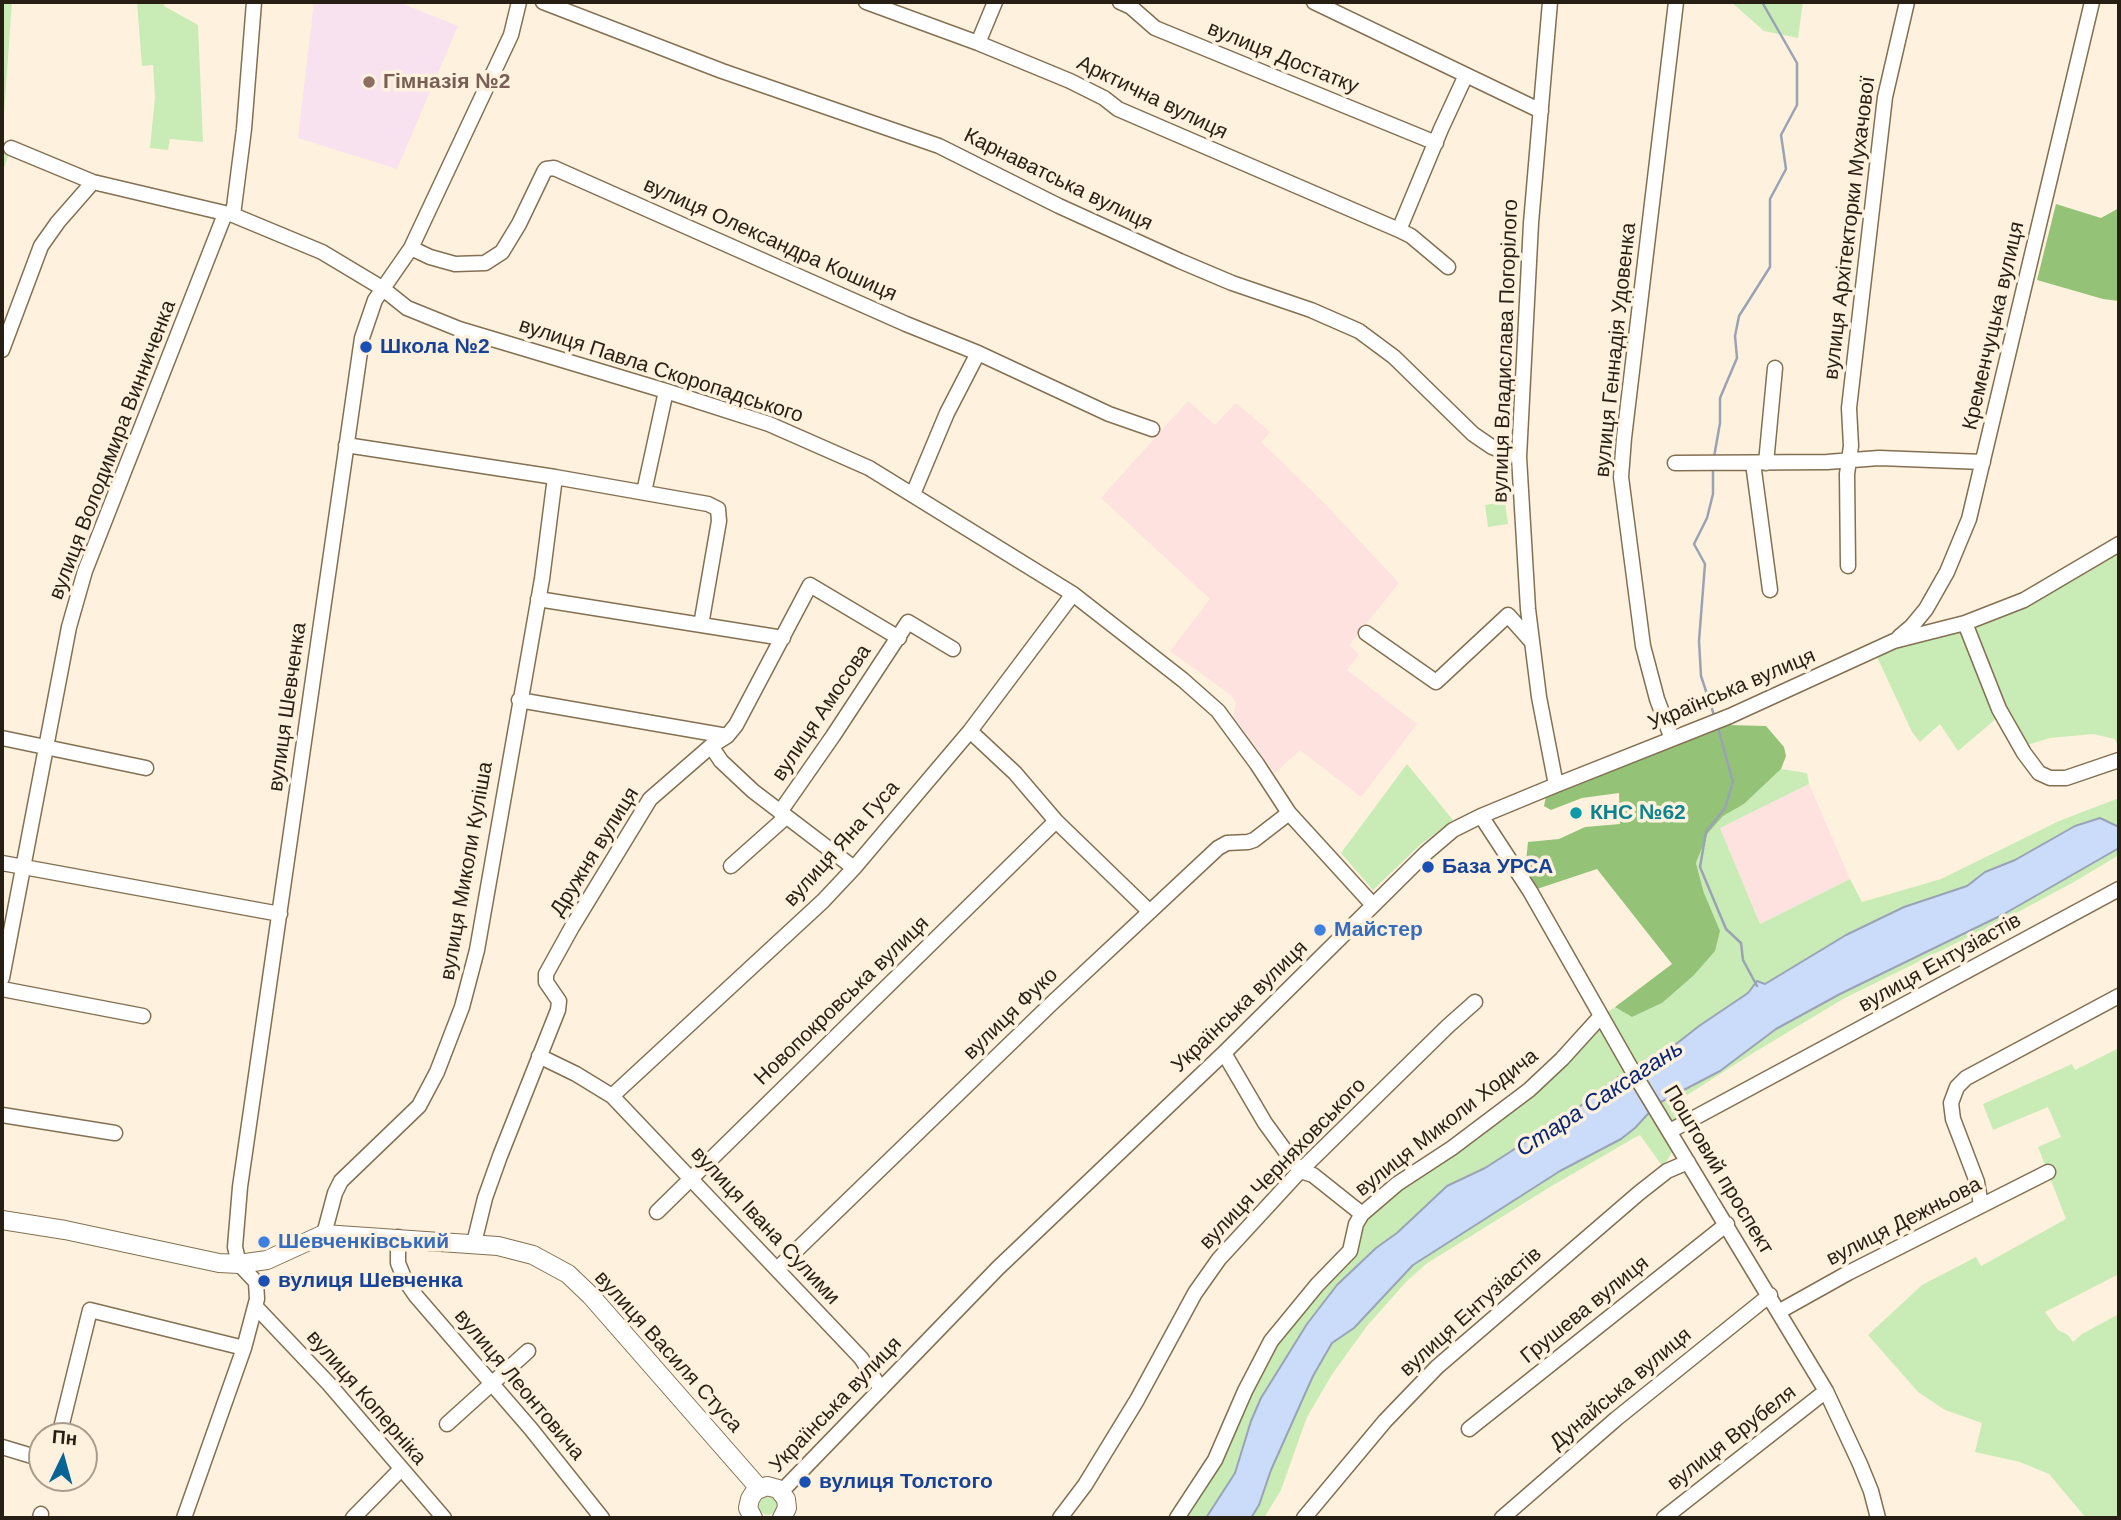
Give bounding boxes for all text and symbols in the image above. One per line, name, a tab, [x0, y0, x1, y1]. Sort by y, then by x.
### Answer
street label: вулиця Достатку	[1204, 16, 1362, 100]
street label: Арктична вулиця	[1072, 51, 1232, 145]
place label: Гімназія №2	[383, 69, 510, 95]
marker: Гімназія №2	[361, 74, 377, 90]
street label: вулиця Архітекторки Мухачової	[1819, 75, 1881, 381]
street label: Карнаватська вулиця	[959, 123, 1157, 237]
street label: вулиця Олександра Кошиця	[639, 173, 901, 307]
street label: вулиця Владислава Погорілого	[1488, 199, 1524, 503]
street label: Кременчуцька вулиця	[1958, 219, 2030, 433]
street label: вулиця Геннадія Удовенка	[1590, 222, 1642, 478]
street label: вулиця Володимира Винниченка	[44, 297, 182, 603]
street label: вулиця Павла Скоропадського	[516, 313, 806, 429]
place label: Школа №2	[380, 334, 490, 360]
marker: Школа №2	[358, 339, 374, 355]
street label: вулиця Шевченка	[264, 621, 312, 793]
street label: вулиця Амосова	[767, 640, 877, 786]
street label: Українська вулиця	[1645, 643, 1819, 737]
street label: вулиця Миколи Куліша	[435, 760, 499, 982]
street label: вулиця Яна Гуса	[779, 776, 905, 912]
street label: Дружня вулиця	[545, 783, 645, 921]
place label: КНС №62	[1590, 800, 1686, 826]
marker: КНС №62	[1568, 805, 1584, 821]
place label: База УРСА	[1442, 854, 1553, 880]
marker: База УРСА	[1420, 859, 1436, 875]
street label: вулиця Ентузіастів	[1854, 908, 2026, 1018]
street label: Новопокровська вулиця	[750, 911, 934, 1091]
place label: Майстер	[1334, 917, 1423, 943]
marker: Майстер	[1312, 922, 1328, 938]
street label: Українська вулиця	[1167, 936, 1313, 1078]
street label: вулиця Фуко	[959, 963, 1063, 1065]
water label: Стара Саксагань	[1511, 1035, 1689, 1163]
street label: вулиця Миколи Ходича	[1351, 1044, 1543, 1202]
street label: вулиця Черняховського	[1195, 1073, 1371, 1255]
street label: Поштовий проспект	[1658, 1081, 1778, 1259]
street label: вулиця Івана Сулими	[685, 1142, 845, 1310]
street label: вулиця Дежньова	[1822, 1172, 1986, 1272]
place label: Шевченківський	[278, 1229, 449, 1255]
marker: Шевченківський	[256, 1234, 272, 1250]
street label: вулиця Ентузіастів	[1395, 1242, 1547, 1382]
street label: Грушева вулиця	[1516, 1251, 1654, 1369]
street label: вулиця Василя Стуса	[589, 1266, 747, 1438]
place label: вулиця Шевченка	[278, 1268, 463, 1294]
marker: вулиця Шевченка	[256, 1273, 272, 1289]
street label: вулиця Леонтовича	[449, 1304, 589, 1466]
street label: Дунайська вулиця	[1545, 1322, 1697, 1456]
street label: вулиця Коперніка	[301, 1326, 431, 1470]
street label: Українська вулиця	[765, 1332, 907, 1478]
street label: вулиця Врубеля	[1663, 1380, 1801, 1496]
north arrow	[28, 1422, 98, 1492]
text: Пн	[51, 1426, 78, 1449]
place label: вулиця Толстого	[819, 1469, 993, 1495]
marker: вулиця Толстого	[797, 1474, 813, 1490]

